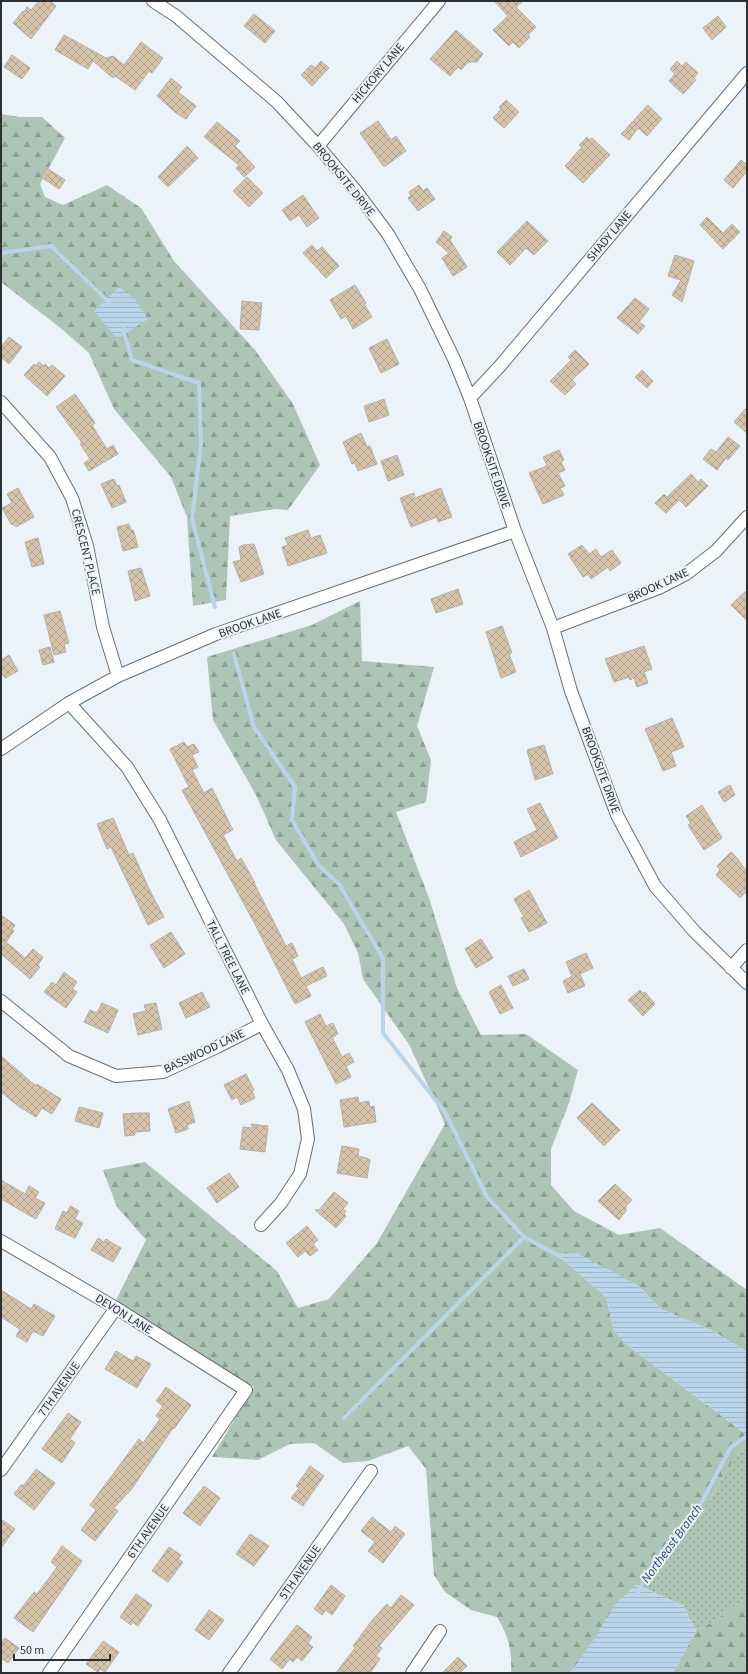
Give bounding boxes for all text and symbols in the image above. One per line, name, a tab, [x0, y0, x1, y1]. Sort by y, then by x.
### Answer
street label: HICKORY LANE	[348, 40, 409, 107]
street label: BROOKSITE DRIVE	[308, 139, 379, 220]
street label: SHADY LANE	[583, 207, 636, 266]
street label: BROOKSITE DRIVE	[469, 419, 514, 511]
street label: CRESCENT PLACE	[67, 507, 104, 597]
street label: BROOK LANE	[625, 564, 692, 607]
street label: BROOK LANE	[216, 605, 284, 642]
street label: BROOKSITE DRIVE	[577, 724, 624, 816]
street label: TALL TREE LANE	[202, 917, 254, 997]
street label: BASSWOOD LANE	[161, 1025, 248, 1078]
street label: DEVON LANE	[92, 1290, 156, 1339]
street label: 7TH AVENUE	[34, 1358, 85, 1420]
street label: 6TH AVENUE	[123, 1500, 174, 1562]
water label: Northeast Branch	[637, 1500, 707, 1587]
street label: 5TH AVENUE	[275, 1541, 326, 1603]
scale bar	[14, 1636, 110, 1662]
text: 50 m	[20, 1642, 44, 1659]

